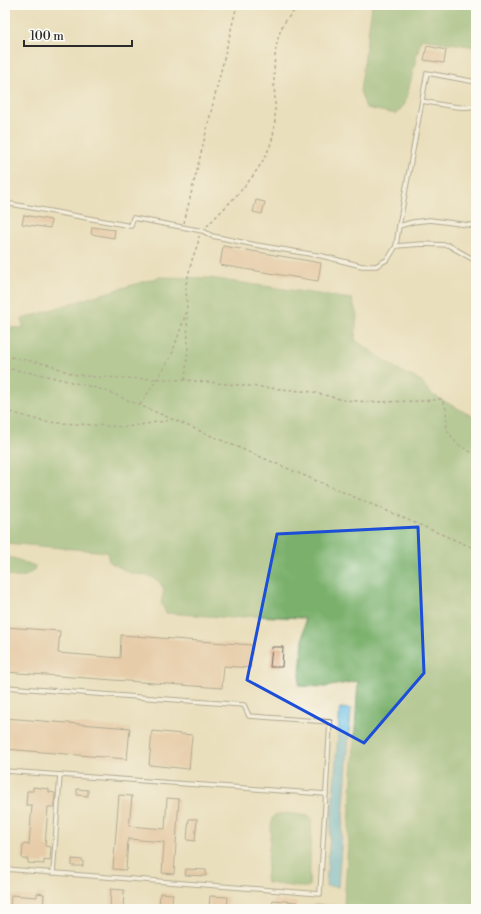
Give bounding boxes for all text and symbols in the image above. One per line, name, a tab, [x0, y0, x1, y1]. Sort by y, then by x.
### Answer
scale bar	[24, 22, 132, 48]
text: 100 m	[30, 29, 64, 44]

